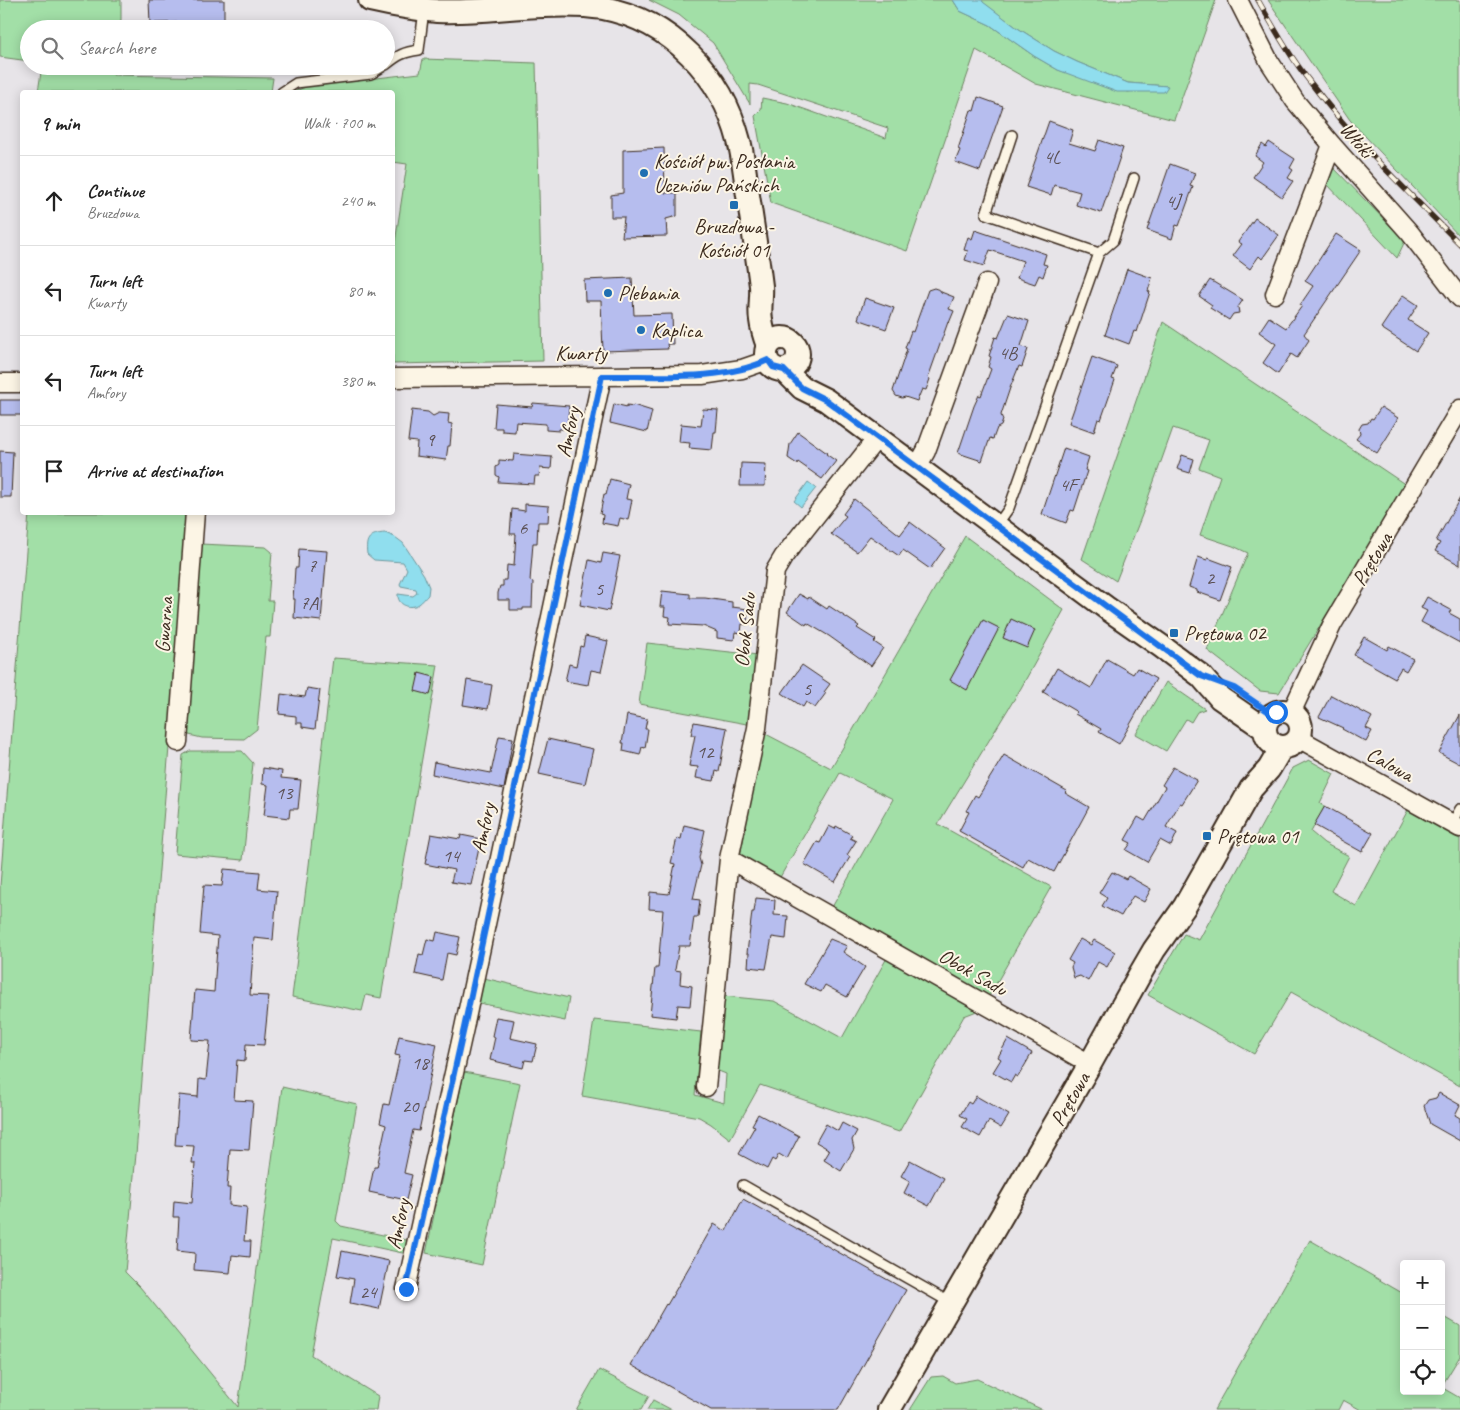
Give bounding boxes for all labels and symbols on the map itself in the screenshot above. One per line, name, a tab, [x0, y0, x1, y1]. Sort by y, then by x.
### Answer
street label: Włóki	[1334, 117, 1382, 166]
house number: 4L	[1044, 145, 1061, 169]
place label: Kościół pw. Posłania Uczniów Pańskich	[654, 148, 797, 198]
marker: Kościół pw. Posłania Uczniów Pańskich	[638, 167, 650, 179]
house number: 4J	[1166, 189, 1183, 213]
marker: Bruzdowa - Kościół 01	[728, 199, 740, 211]
place label: Bruzdowa - Kościół 01	[694, 213, 775, 263]
place label: Plebania	[618, 280, 680, 306]
marker: Plebania	[602, 287, 614, 299]
place label: Kaplica	[651, 317, 704, 343]
marker: Kaplica	[635, 324, 647, 336]
street label: Kwarty	[555, 340, 608, 366]
house number: 4B	[999, 341, 1018, 365]
street label: Amfory	[550, 403, 586, 459]
house number: 9	[426, 428, 436, 452]
house number: 4F	[1059, 473, 1081, 497]
house number: 6	[519, 516, 529, 540]
street label: Prętowa	[1346, 526, 1399, 590]
house number: 7	[308, 554, 318, 578]
house number: 2	[1206, 566, 1216, 590]
house number: 5	[595, 577, 605, 601]
street label: Obok Sadu	[728, 590, 762, 668]
house number: 7A	[300, 591, 320, 615]
street label: Gwarna	[149, 595, 179, 654]
place label: Prętowa 02	[1184, 620, 1267, 646]
marker: Prętowa 02	[1168, 627, 1180, 639]
house number: 5	[803, 677, 813, 701]
route start	[1265, 701, 1288, 724]
house number: 12	[696, 740, 715, 764]
street label: Calowa	[1362, 741, 1420, 789]
house number: 13	[275, 781, 294, 805]
street label: Amfory	[465, 799, 501, 855]
place label: Prętowa 01	[1217, 823, 1300, 849]
marker: Prętowa 01	[1201, 830, 1213, 842]
house number: 14	[442, 844, 462, 868]
street label: Obok Sadu	[934, 942, 1013, 1002]
house number: 18	[411, 1051, 431, 1075]
street label: Prętowa	[1044, 1066, 1096, 1131]
house number: 20	[401, 1094, 420, 1118]
street label: Amfory	[380, 1195, 416, 1251]
route end	[395, 1278, 418, 1301]
house number: 24	[359, 1280, 379, 1304]

